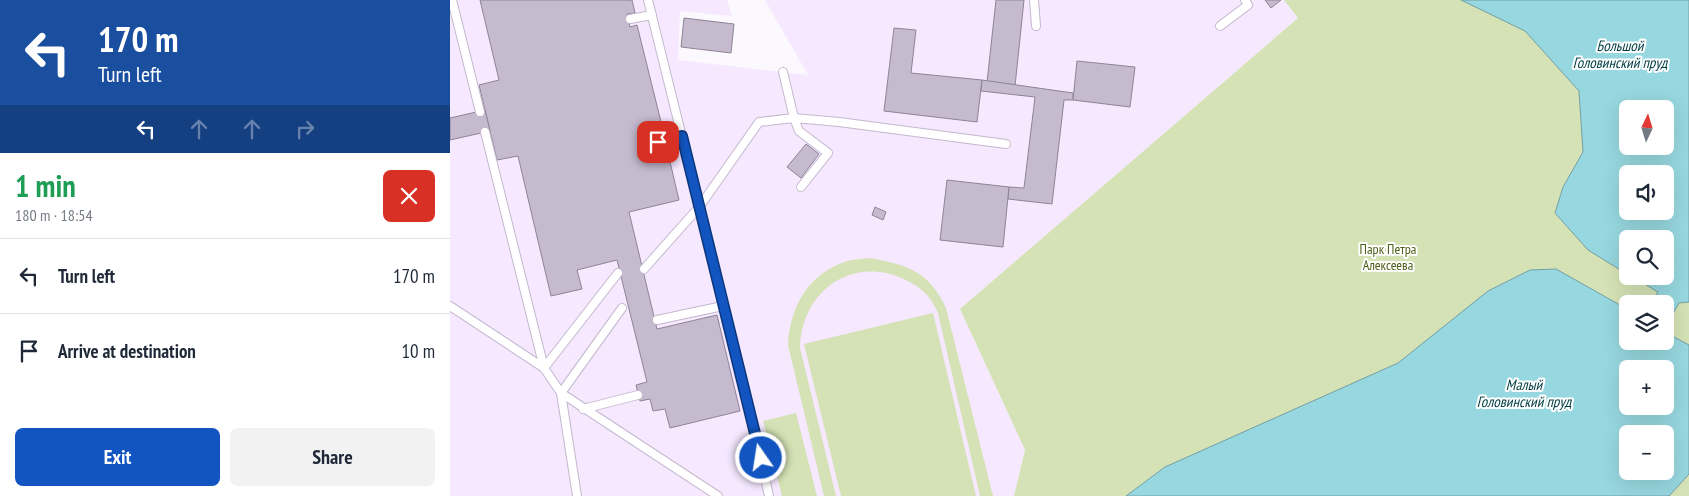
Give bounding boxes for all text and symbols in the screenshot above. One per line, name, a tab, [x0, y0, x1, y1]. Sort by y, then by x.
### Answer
text: 170 m	[98, 16, 179, 62]
icon: left	[15, 20, 80, 85]
water label: Большой Головинский пруд	[1573, 36, 1669, 72]
text: Turn left	[98, 60, 162, 88]
north arrow	[1619, 100, 1674, 155]
map controls	[1619, 100, 1674, 480]
icon: left	[132, 115, 160, 143]
icon: ahead	[185, 115, 213, 143]
icon: ahead	[238, 115, 266, 143]
icon: right	[291, 115, 319, 143]
pin	[637, 121, 679, 163]
icon: arrive	[644, 128, 672, 156]
button: sound	[1619, 165, 1674, 220]
text: 1 min	[15, 166, 76, 205]
button: close	[383, 170, 435, 222]
text: 180 m · 18:54	[15, 205, 93, 225]
button: search	[1619, 230, 1674, 285]
park label: Парк Петра Алексеева	[1360, 240, 1416, 274]
icon: left	[15, 262, 43, 290]
text: Turn left	[58, 264, 115, 288]
text: 170 m	[393, 264, 435, 288]
button: layers	[1619, 295, 1674, 350]
icon: arrive	[15, 337, 43, 365]
text: Arrive at destination	[58, 339, 196, 363]
text: 10 m	[402, 339, 435, 363]
button: +	[1619, 360, 1674, 415]
water label: Малый Головинский пруд	[1477, 375, 1573, 411]
button: −	[1619, 425, 1674, 480]
button: Exit	[15, 428, 220, 486]
button: Share	[230, 428, 435, 486]
position arrow	[734, 431, 786, 483]

